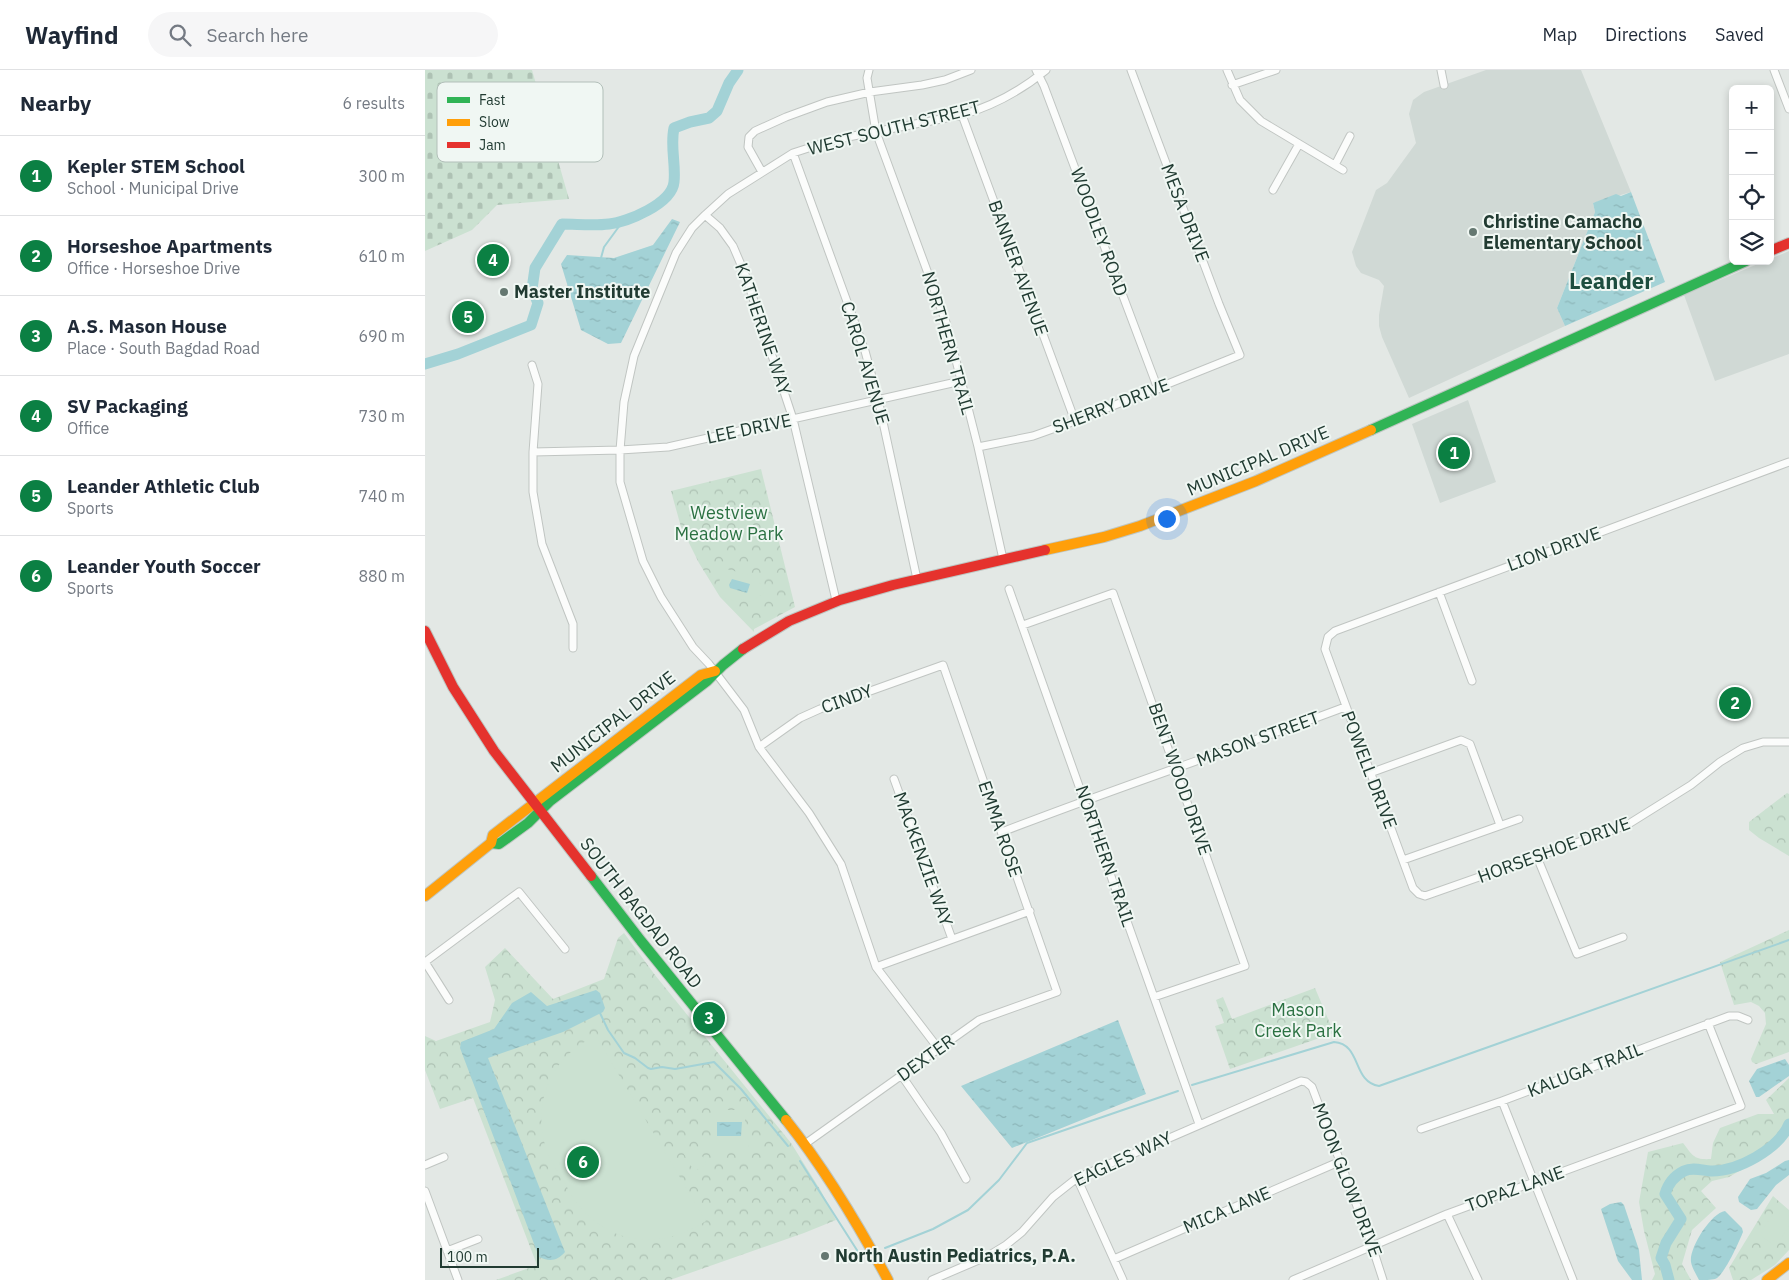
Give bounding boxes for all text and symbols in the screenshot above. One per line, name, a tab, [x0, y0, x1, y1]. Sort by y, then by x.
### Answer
search box	[148, 12, 498, 57]
text: Wayfind	[25, 19, 118, 51]
icon: search	[166, 21, 194, 49]
text: Search here	[206, 23, 308, 47]
text: Map	[1542, 23, 1577, 46]
text: Directions	[1605, 23, 1687, 46]
text: Saved	[1715, 23, 1764, 46]
legend	[437, 82, 603, 162]
map controls	[1729, 85, 1774, 265]
button: +	[1729, 85, 1774, 130]
text: Nearby	[20, 89, 91, 117]
text: Fast	[479, 91, 505, 109]
text: 6 results	[342, 93, 405, 113]
street label: WEST SOUTH STREET	[805, 95, 983, 160]
text: Slow	[479, 113, 510, 131]
button: −	[1729, 130, 1774, 175]
text: Jam	[479, 136, 506, 154]
text: Kepler STEM School	[67, 154, 245, 178]
street label: MESA DRIVE	[1156, 160, 1215, 265]
street label: WOODLEY ROAD	[1066, 164, 1133, 299]
text: 1	[31, 166, 41, 186]
text: 300 m	[358, 166, 405, 186]
button: locate	[1729, 175, 1774, 220]
text: School · Municipal Drive	[67, 178, 239, 198]
street label: BANNER AVENUE	[983, 197, 1054, 339]
place label: Christine Camacho Elementary School	[1483, 210, 1642, 254]
button: layers	[1729, 220, 1774, 265]
marker: Christine Camacho Elementary School	[1467, 226, 1479, 238]
text: Horseshoe Apartments	[67, 234, 272, 258]
pin: 4	[477, 241, 509, 279]
text: 2	[31, 246, 41, 266]
text: 610 m	[358, 246, 405, 266]
text: Office · Horseshoe Drive	[67, 258, 240, 278]
street label: KATHERINE WAY	[730, 260, 797, 398]
district label: Leander	[1569, 266, 1653, 295]
street label: NORTHERN TRAIL	[917, 268, 980, 417]
place label: Master Institute	[514, 280, 650, 303]
marker: Master Institute	[498, 286, 510, 298]
pin: 5	[452, 298, 484, 336]
street label: CAROL AVENUE	[836, 298, 895, 427]
text: A.S. Mason House	[67, 314, 227, 338]
text: 3	[31, 326, 41, 346]
text: 690 m	[358, 326, 405, 346]
text: Place · South Bagdad Road	[67, 338, 260, 358]
street label: SHERRY DRIVE	[1049, 373, 1172, 438]
text: SV Packaging	[67, 394, 188, 418]
text: 4	[31, 406, 41, 426]
text: 730 m	[358, 406, 405, 426]
street label: LEE DRIVE	[704, 408, 794, 449]
text: Office	[67, 418, 109, 438]
street label: MUNICIPAL DRIVE	[1183, 420, 1332, 501]
pin: 1	[1438, 434, 1470, 472]
text: Leander Athletic Club	[67, 474, 260, 498]
text: 5	[31, 486, 41, 506]
text: 740 m	[358, 486, 405, 506]
text: Sports	[67, 498, 114, 518]
park label: Westview Meadow Park	[674, 501, 784, 545]
your location	[1154, 506, 1180, 532]
street label: LION DRIVE	[1504, 521, 1604, 576]
text: Leander Youth Soccer	[67, 554, 261, 578]
text: 6	[31, 566, 41, 586]
text: 880 m	[358, 566, 405, 586]
text: Sports	[67, 578, 114, 598]
street label: MUNICIPAL DRIVE	[546, 666, 680, 778]
street label: CINDY	[818, 678, 876, 718]
pin: 2	[1719, 684, 1751, 722]
street label: BENT WOOD DRIVE	[1144, 700, 1217, 858]
street label: MASON STREET	[1193, 706, 1323, 772]
street label: POWELL DRIVE	[1336, 707, 1403, 832]
street label: EMMA ROSE	[973, 778, 1028, 880]
street label: NORTHERN TRAIL	[1070, 782, 1140, 930]
street label: MACKENZIE WAY	[889, 789, 959, 929]
street label: HORSESHOE DRIVE	[1474, 811, 1633, 888]
street label: SOUTH BAGDAD ROAD	[575, 833, 707, 993]
park label: Mason Creek Park	[1254, 998, 1342, 1042]
pin: 3	[693, 999, 725, 1037]
street label: DEXTER	[892, 1029, 959, 1086]
street label: KALUGA TRAIL	[1524, 1037, 1646, 1102]
street label: MOON GLOW DRIVE	[1307, 1099, 1387, 1260]
street label: EAGLES WAY	[1070, 1126, 1176, 1191]
pin: 6	[567, 1143, 599, 1181]
street label: TOPAZ LANE	[1462, 1160, 1567, 1217]
street label: MICA LANE	[1180, 1181, 1274, 1238]
place label: North Austin Pediatrics, P.A.	[835, 1244, 1076, 1267]
scale bar	[440, 1245, 539, 1268]
text: 100 m	[447, 1248, 488, 1266]
marker: North Austin Pediatrics, P.A.	[819, 1250, 831, 1262]

